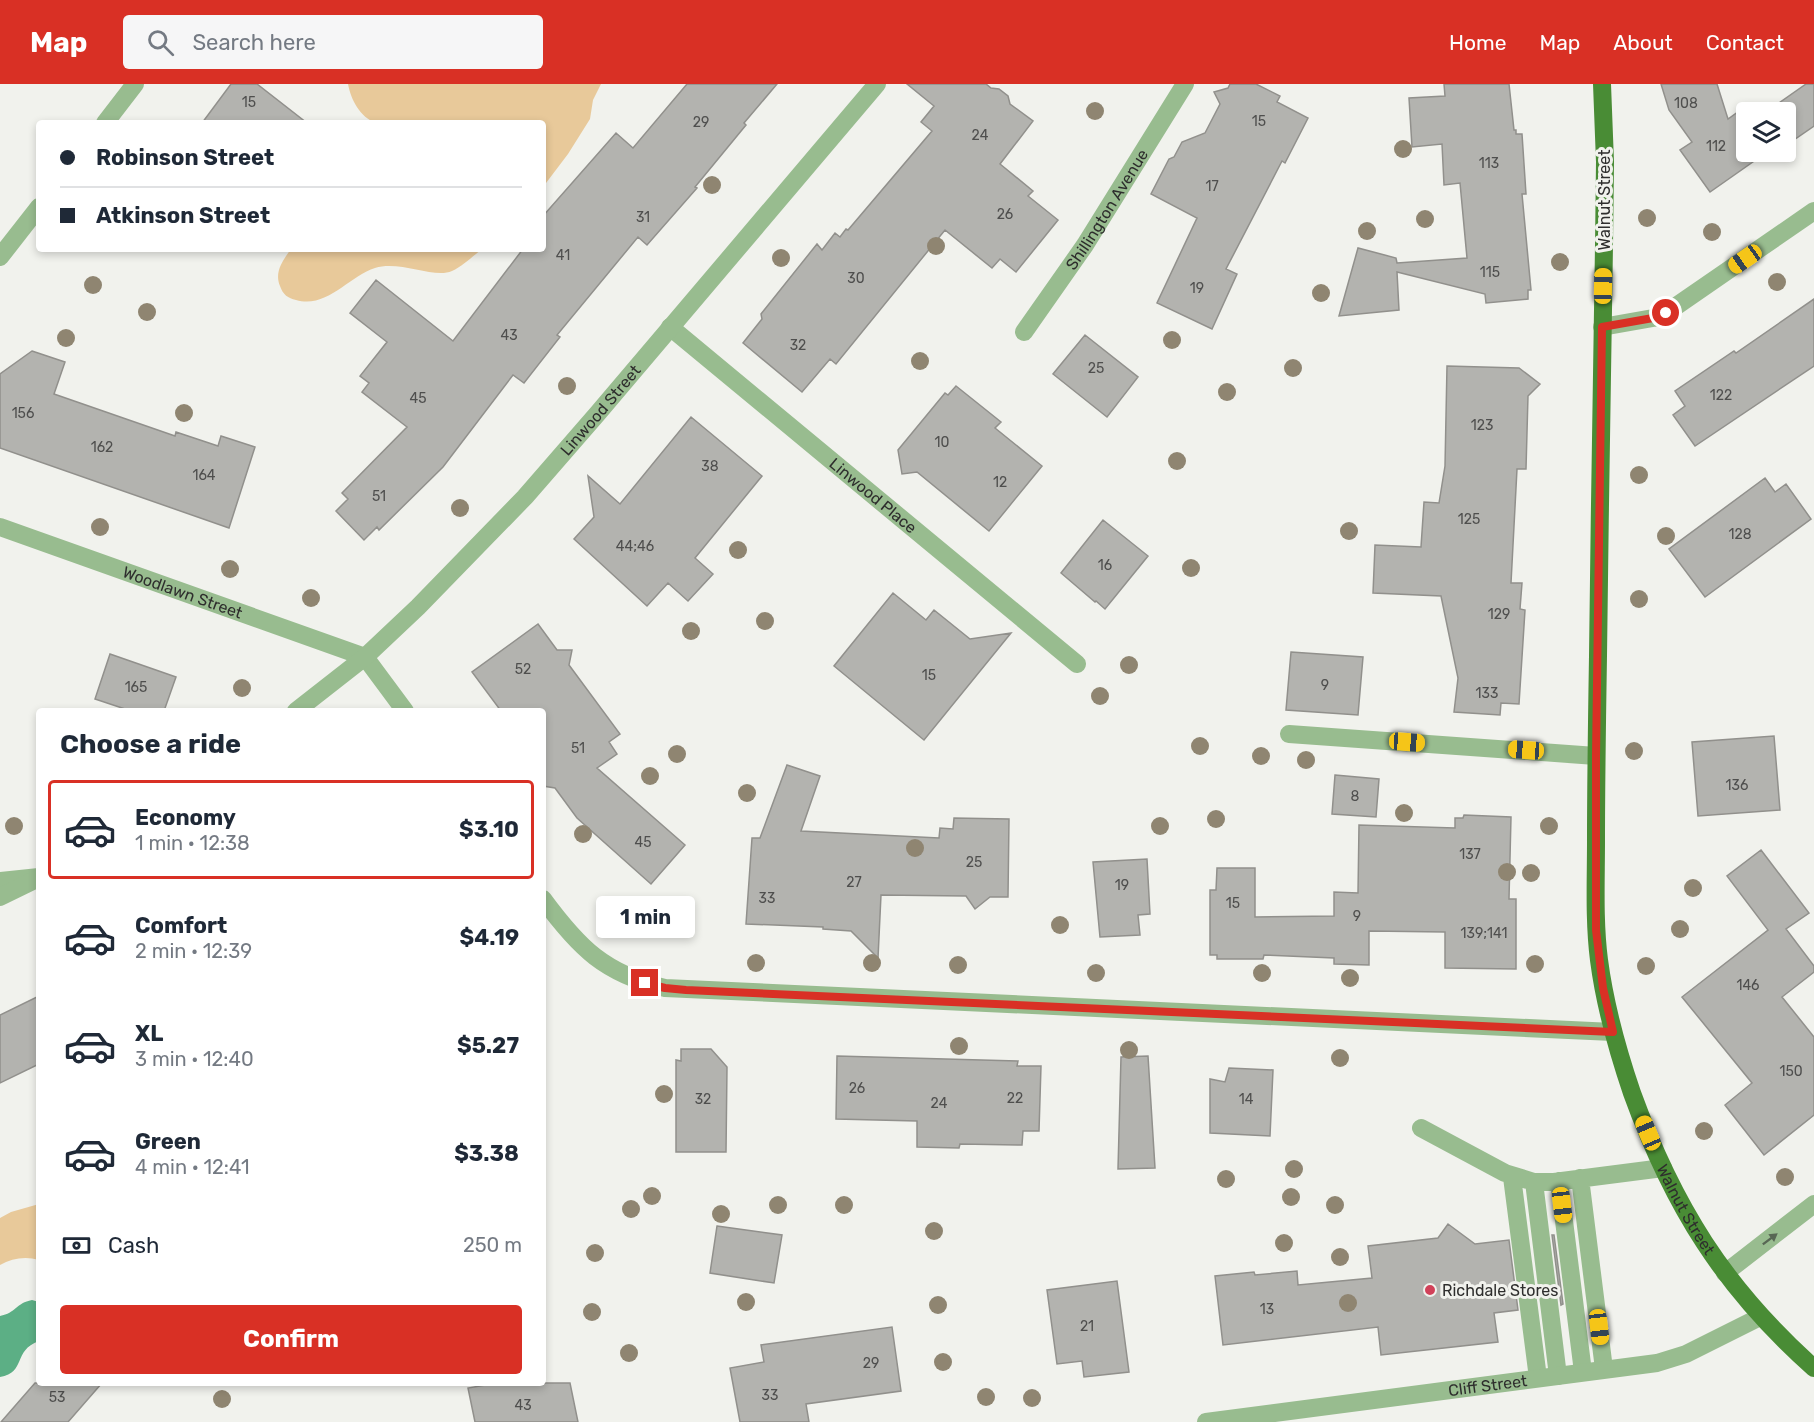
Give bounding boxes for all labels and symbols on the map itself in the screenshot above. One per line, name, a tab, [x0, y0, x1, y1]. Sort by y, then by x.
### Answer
house number: 15	[242, 94, 256, 111]
house number: 108	[1674, 95, 1698, 112]
house number: 15	[1252, 113, 1266, 130]
house number: 29	[693, 114, 709, 131]
house number: 24	[972, 127, 989, 144]
house number: 112	[1706, 138, 1726, 155]
street label: Shillington Avenue	[1062, 146, 1152, 274]
street label: Walnut Street	[1595, 150, 1614, 250]
house number: 113	[1479, 155, 1499, 172]
house number: 17	[1205, 178, 1219, 195]
house number: 26	[997, 206, 1013, 223]
house number: 31	[636, 209, 650, 226]
car	[1725, 241, 1765, 277]
house number: 41	[556, 247, 570, 264]
house number: 115	[1480, 264, 1500, 281]
car	[1594, 268, 1612, 304]
house number: 30	[847, 270, 865, 287]
house number: 19	[1190, 280, 1204, 297]
route start	[1652, 299, 1679, 326]
house number: 43	[500, 327, 518, 344]
house number: 32	[790, 337, 806, 354]
house number: 25	[1088, 360, 1104, 377]
street label: Linwood Street	[557, 361, 645, 459]
house number: 122	[1710, 387, 1732, 404]
house number: 45	[409, 390, 427, 407]
house number: 156	[12, 405, 34, 422]
house number: 123	[1471, 417, 1493, 434]
house number: 10	[935, 434, 950, 451]
house number: 162	[91, 439, 113, 456]
street label: Linwood Place	[825, 454, 921, 537]
house number: 38	[701, 458, 719, 475]
house number: 164	[192, 467, 216, 484]
house number: 12	[993, 474, 1007, 491]
house number: 51	[372, 488, 386, 505]
house number: 125	[1458, 511, 1480, 528]
house number: 128	[1728, 526, 1752, 543]
house number: 44;46	[616, 538, 654, 555]
house number: 16	[1098, 557, 1112, 574]
street label: Woodlawn Street	[120, 562, 245, 623]
house number: 129	[1488, 606, 1510, 623]
house number: 52	[515, 661, 531, 678]
house number: 15	[922, 667, 936, 684]
house number: 9	[1321, 677, 1329, 694]
house number: 165	[125, 679, 147, 696]
house number: 133	[1476, 685, 1498, 702]
car	[1388, 732, 1426, 752]
house number: 51	[571, 740, 585, 757]
car	[1507, 740, 1545, 760]
house number: 136	[1726, 777, 1748, 794]
house number: 8	[1351, 788, 1360, 805]
house number: 45	[634, 834, 652, 851]
house number: 137	[1459, 846, 1481, 863]
house number: 25	[966, 854, 982, 871]
house number: 27	[846, 874, 862, 891]
house number: 19	[1115, 877, 1129, 894]
house number: 33	[759, 890, 775, 907]
house number: 15	[1226, 895, 1240, 912]
callout: 1 min	[596, 896, 694, 938]
house number: 9	[1353, 908, 1361, 925]
house number: 139;141	[1461, 925, 1507, 942]
route end	[631, 969, 658, 996]
house number: 146	[1736, 977, 1760, 994]
house number: 150	[1779, 1063, 1803, 1080]
house number: 26	[849, 1080, 865, 1097]
house number: 22	[1007, 1090, 1023, 1107]
house number: 32	[695, 1091, 711, 1108]
house number: 14	[1239, 1091, 1254, 1108]
house number: 24	[931, 1095, 948, 1112]
car	[1633, 1113, 1663, 1153]
street label: Walnut Street	[1653, 1161, 1719, 1259]
car	[1551, 1186, 1573, 1224]
one-way arrow	[1761, 1233, 1777, 1245]
place label: Richdale Stores	[1442, 1281, 1558, 1300]
marker: Richdale Stores	[1423, 1283, 1437, 1297]
house number: 13	[1260, 1301, 1274, 1318]
car	[1588, 1308, 1610, 1346]
house number: 21	[1080, 1318, 1094, 1335]
house number: 29	[863, 1355, 879, 1372]
street label: Cliff Street	[1447, 1371, 1528, 1400]
house number: 33	[762, 1387, 778, 1404]
house number: 53	[49, 1389, 65, 1406]
house number: 43	[514, 1397, 532, 1414]

